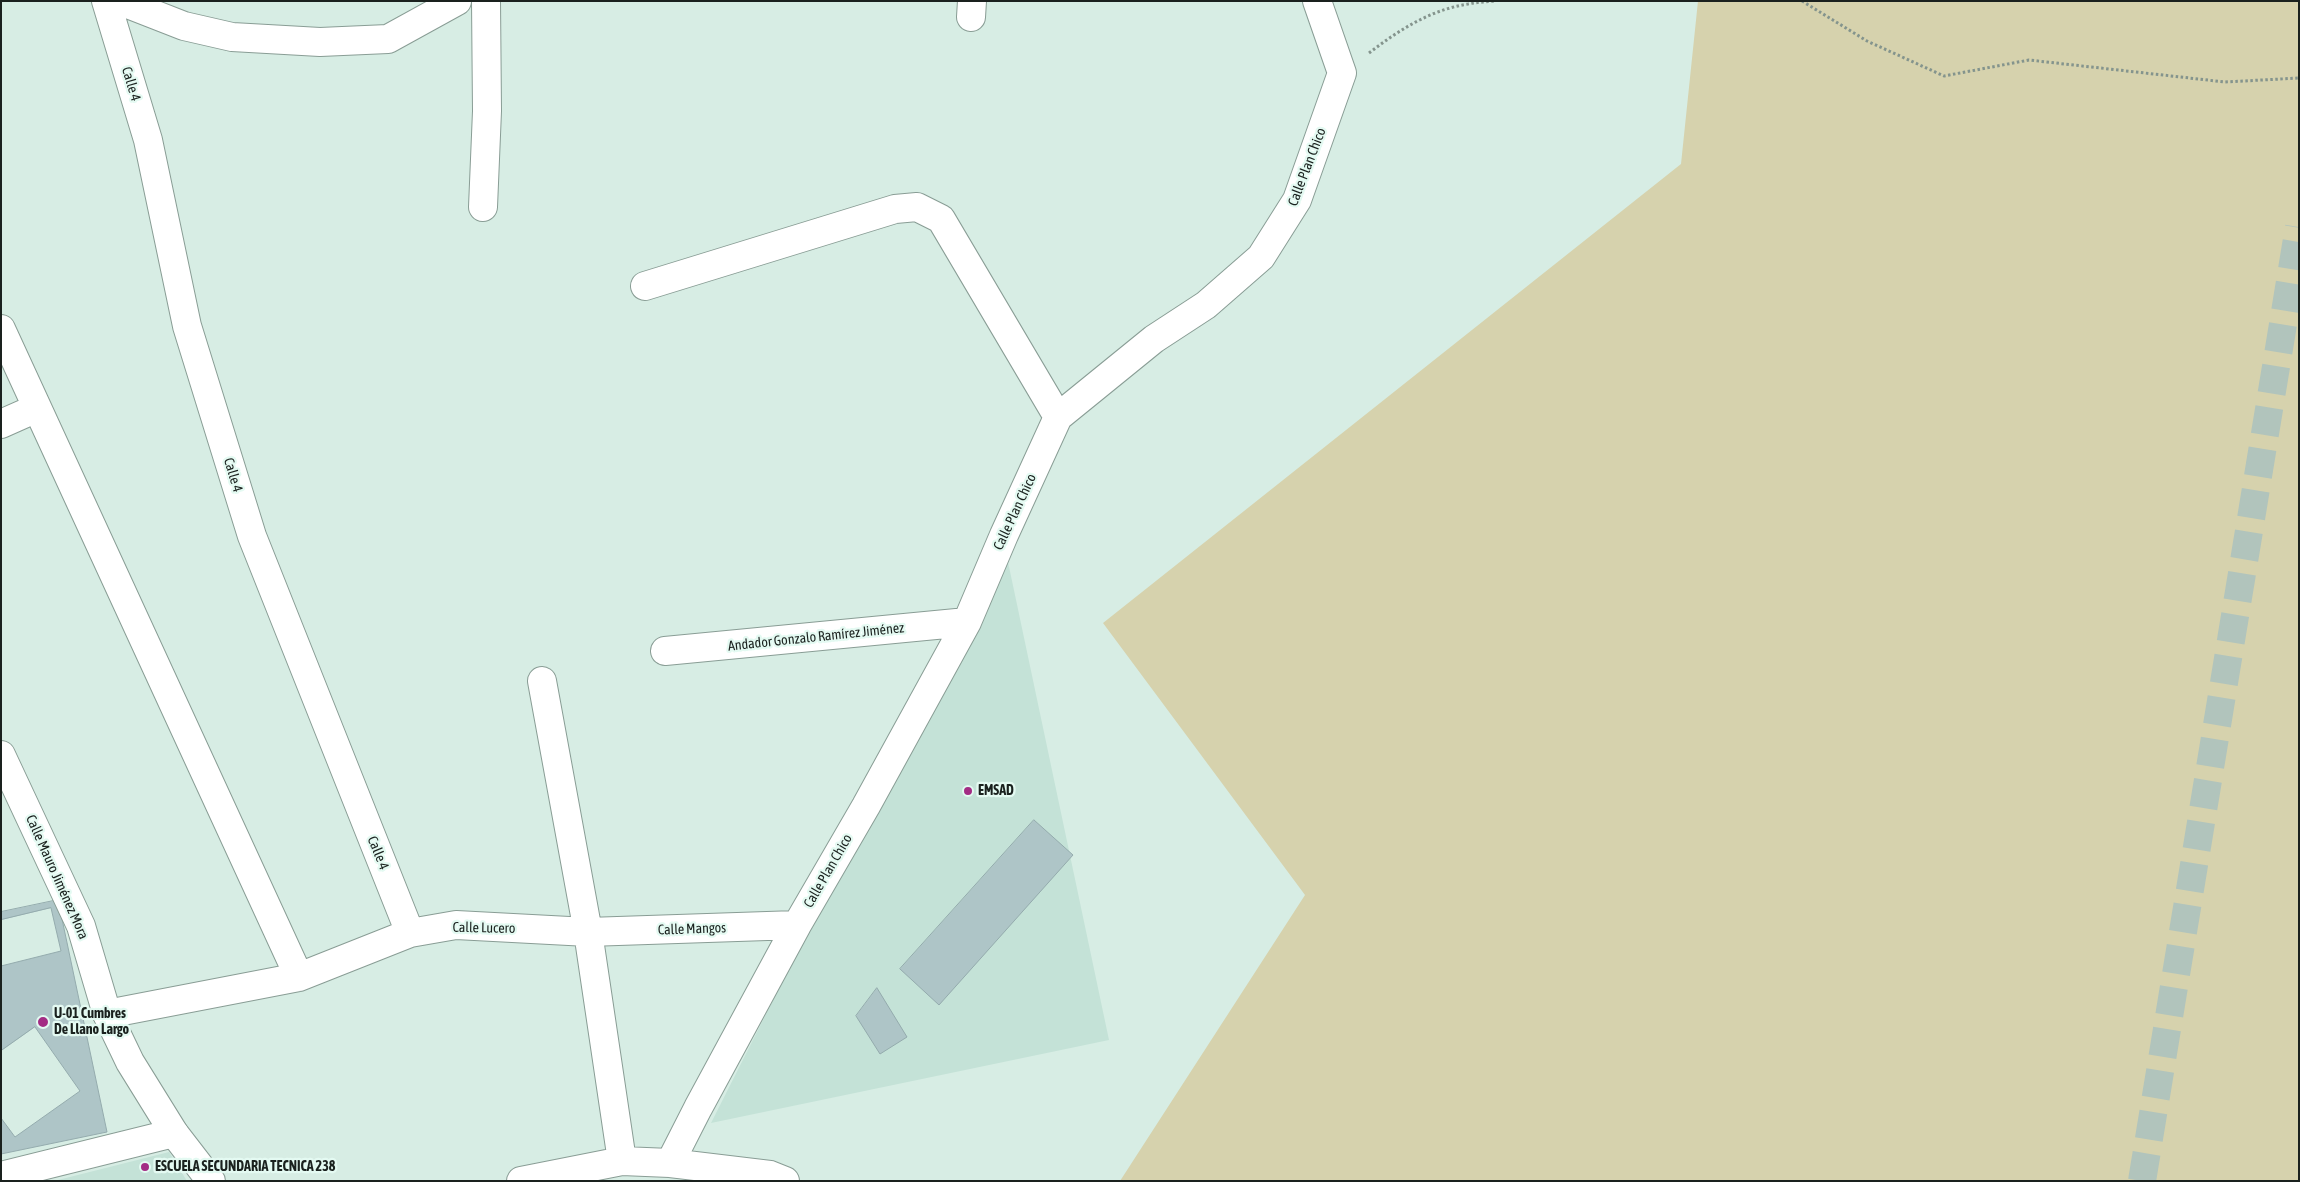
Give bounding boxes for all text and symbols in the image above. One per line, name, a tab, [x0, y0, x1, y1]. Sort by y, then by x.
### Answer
street label: Calle 4	[118, 65, 144, 103]
street label: Calle Plan Chico	[1284, 126, 1330, 208]
street label: Calle 4	[220, 456, 246, 494]
street label: Calle Plan Chico	[990, 471, 1040, 553]
street label: Andador Gonzalo Ramírez Jiménez	[727, 619, 905, 655]
place label: EMSAD	[978, 783, 1014, 799]
marker: EMSAD	[962, 785, 974, 797]
street label: Calle Mauro Jiménez Mora	[22, 812, 92, 942]
street label: Calle Plan Chico	[800, 831, 856, 911]
street label: Calle 4	[364, 834, 392, 872]
street label: Calle Lucero	[452, 919, 516, 937]
street label: Calle Mangos	[658, 919, 726, 939]
place label: U-01 Cumbres De Llano Largo	[54, 1006, 129, 1038]
marker: U-01 Cumbres De Llano Largo	[36, 1015, 50, 1029]
place label: ESCUELA SECUNDARIA TECNICA 238	[155, 1159, 335, 1175]
marker: ESCUELA SECUNDARIA TECNICA 238	[139, 1161, 151, 1173]

